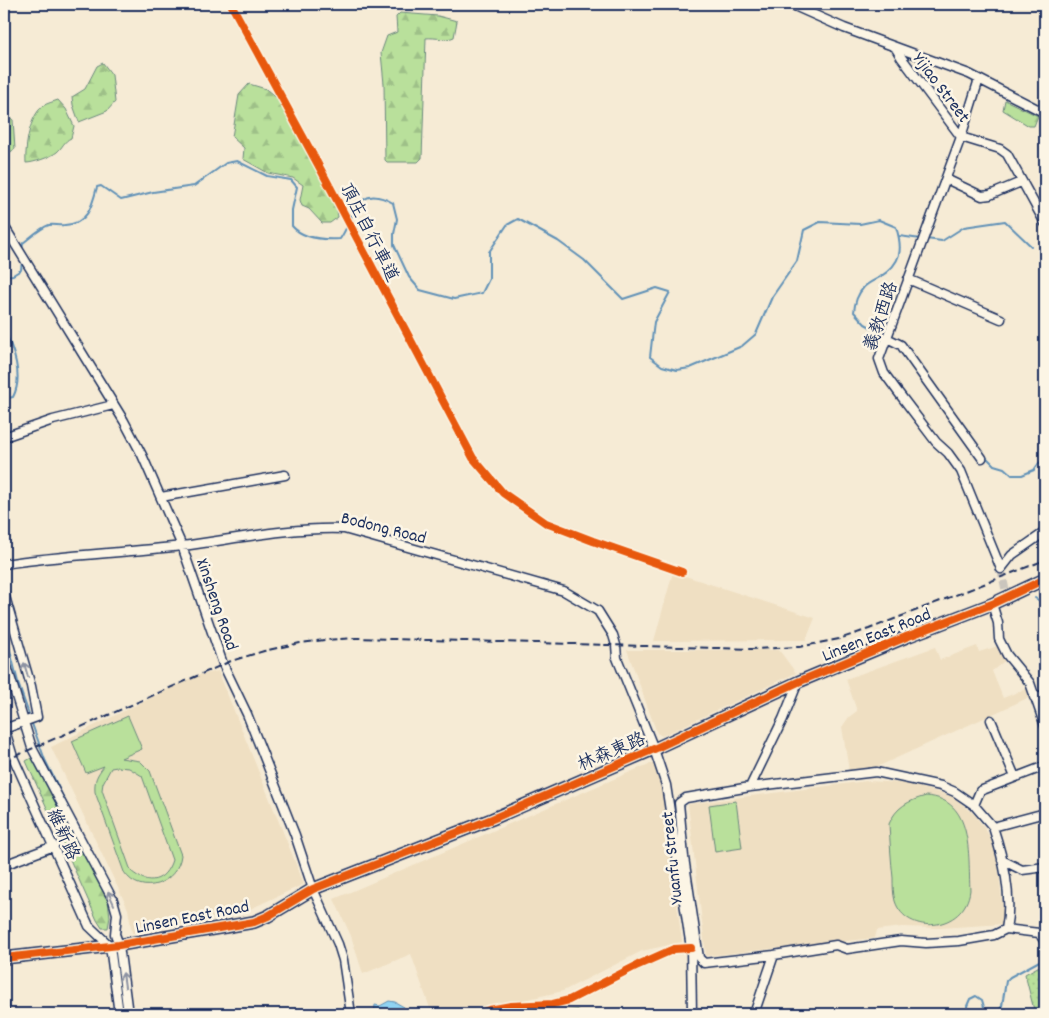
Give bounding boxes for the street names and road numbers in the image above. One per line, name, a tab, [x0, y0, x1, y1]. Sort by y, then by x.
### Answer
street label: Yijiao Street	[905, 48, 975, 129]
street label: 頂庄自行車道	[332, 179, 403, 287]
street label: 義教西路	[859, 279, 905, 355]
street label: Bodong Road	[338, 507, 429, 552]
street label: Xinsheng Road	[188, 556, 243, 654]
street label: Linsen East Road	[819, 603, 935, 670]
street label: 林森東路	[574, 728, 650, 779]
street label: 維新路	[39, 805, 84, 865]
street label: Yuanfu Street	[656, 810, 691, 905]
street label: Linsen East Road	[133, 895, 252, 942]

